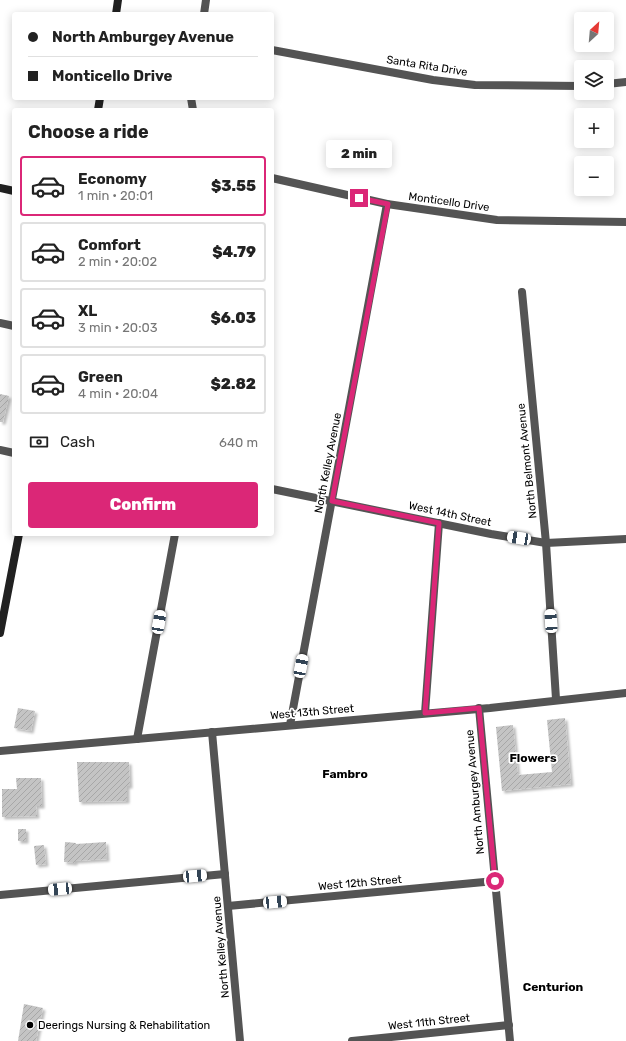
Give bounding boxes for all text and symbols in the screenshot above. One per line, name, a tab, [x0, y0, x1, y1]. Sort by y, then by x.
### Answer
north arrow	[574, 12, 614, 52]
map controls	[574, 12, 614, 196]
text: North Amburgey Avenue	[52, 28, 234, 46]
street label: Santa Rita Drive	[385, 53, 469, 79]
button: layers	[574, 60, 614, 100]
text: Monticello Drive	[52, 67, 173, 85]
button: +	[574, 108, 614, 148]
text: Choose a ride	[28, 121, 149, 143]
callout: 2 min	[326, 140, 392, 168]
text: 2 min	[341, 146, 377, 161]
button: −	[574, 156, 614, 196]
icon: car	[30, 168, 66, 204]
text: Economy	[78, 170, 147, 188]
text: $3.55	[211, 177, 256, 195]
text: 1 min · 20:01	[78, 188, 153, 203]
route end	[350, 189, 368, 207]
street label: Monticello Drive	[408, 190, 490, 214]
icon: car	[30, 234, 66, 270]
text: Comfort	[78, 236, 141, 254]
text: $4.79	[212, 243, 256, 261]
text: 2 min · 20:02	[78, 254, 157, 269]
icon: car	[30, 300, 66, 336]
text: XL	[78, 302, 97, 320]
text: $6.03	[210, 309, 256, 327]
text: 3 min · 20:03	[78, 320, 158, 335]
icon: car	[30, 366, 66, 402]
text: Green	[78, 368, 123, 386]
text: $2.82	[211, 375, 256, 393]
text: 4 min · 20:04	[78, 386, 158, 401]
street label: North Belmont Avenue	[514, 403, 540, 519]
street label: North Kelley Avenue	[312, 412, 344, 514]
icon: cash	[28, 431, 50, 453]
text: Cash	[60, 433, 95, 451]
text: 640 m	[219, 435, 258, 450]
button: Confirm	[28, 482, 258, 528]
street label: West 14th Street	[407, 499, 493, 529]
car	[506, 530, 532, 546]
car	[151, 609, 167, 635]
car	[544, 609, 558, 633]
car	[293, 653, 309, 679]
street label: West 13th Street	[270, 702, 355, 722]
street label: North Amburgey Avenue	[463, 729, 487, 855]
district label: Flowers	[509, 751, 557, 765]
district label: Fambro	[322, 767, 368, 781]
car	[183, 869, 207, 883]
route start	[486, 872, 504, 890]
street label: West 12th Street	[318, 873, 403, 893]
car	[48, 882, 72, 896]
street label: North Kelley Avenue	[210, 895, 232, 999]
car	[263, 895, 287, 909]
district label: Centurion	[523, 980, 583, 994]
street label: West 11th Street	[387, 1011, 471, 1033]
place label: Deerings Nursing & Rehabilitation	[38, 1019, 210, 1032]
marker: Deerings Nursing & Rehabilitation	[25, 1020, 35, 1030]

